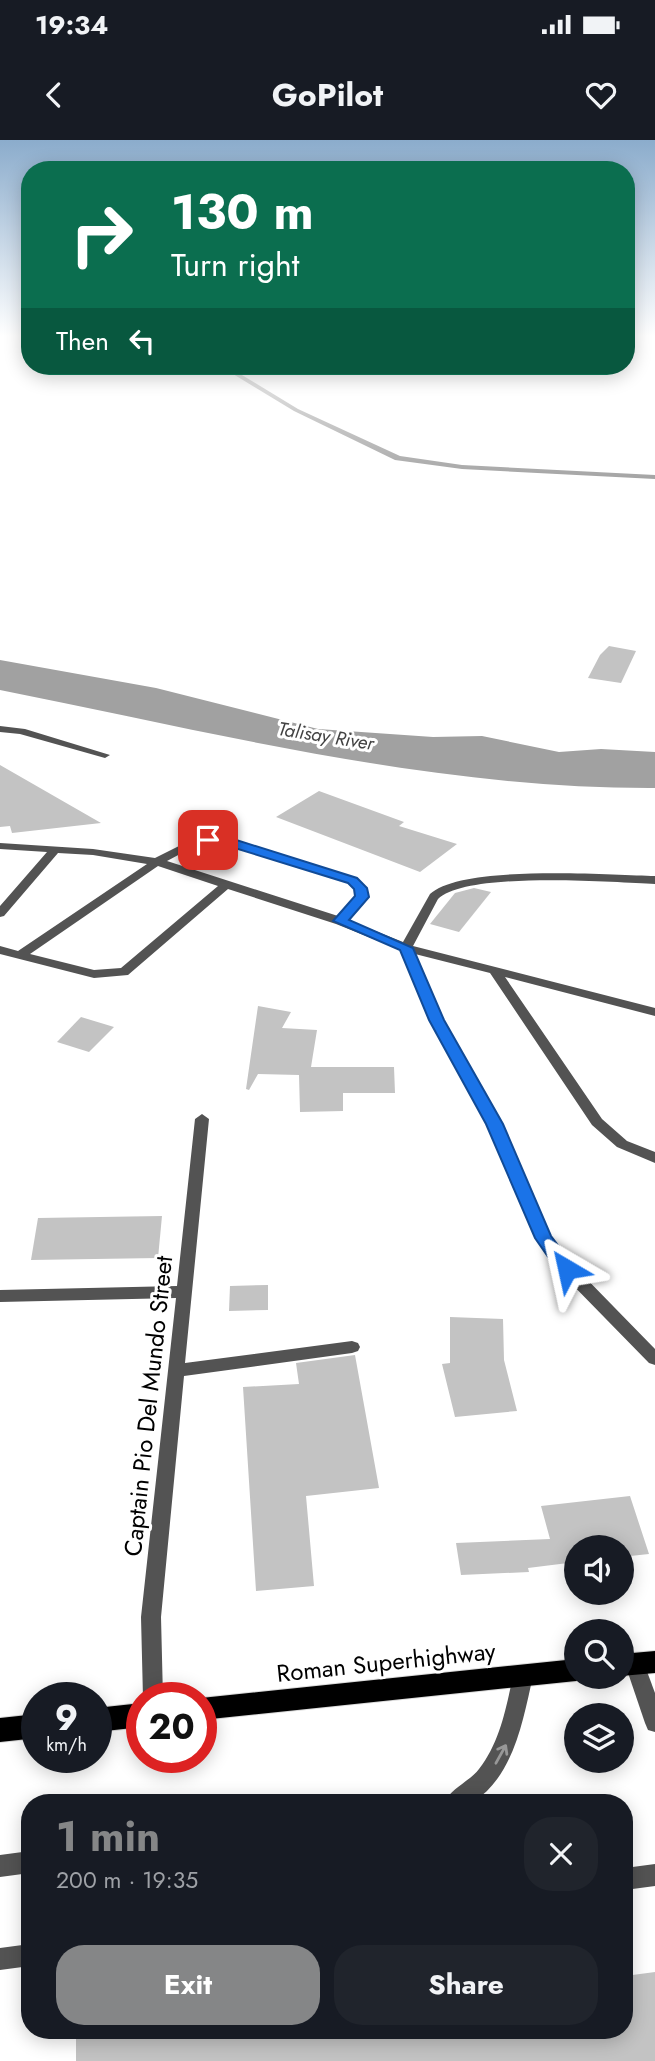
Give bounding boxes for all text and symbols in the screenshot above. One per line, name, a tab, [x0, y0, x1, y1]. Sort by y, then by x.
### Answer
text: 19:34	[35, 6, 108, 44]
text: GoPilot	[272, 72, 383, 118]
icon: back	[35, 76, 73, 114]
icon: heart	[582, 76, 620, 114]
text: 130 m	[171, 177, 314, 247]
icon: right	[56, 189, 147, 280]
text: Turn right	[171, 242, 300, 288]
text: Then	[56, 322, 109, 360]
icon: left	[123, 322, 161, 360]
water label: Talisay River	[276, 715, 377, 757]
pin	[178, 810, 238, 870]
icon: arrive	[189, 821, 227, 859]
position arrow	[530, 1232, 604, 1306]
street label: Captain Pio Del Mundo Street	[115, 1254, 181, 1558]
map controls	[564, 1535, 634, 1773]
button: sound	[564, 1535, 634, 1605]
button: search	[564, 1619, 634, 1689]
street label: Roman Superhighway	[275, 1633, 498, 1691]
speed limit sign: 20	[126, 1682, 217, 1773]
text: 9	[55, 1693, 78, 1743]
button: layers	[564, 1703, 634, 1773]
text: km/h	[46, 1732, 87, 1758]
one-way arrow	[495, 1744, 508, 1765]
text: 1 min	[56, 1806, 160, 1867]
button: close	[524, 1817, 598, 1891]
text: 200 m · 19:35	[56, 1863, 198, 1897]
button: Exit	[56, 1945, 320, 2025]
button: Share	[334, 1945, 598, 2025]

